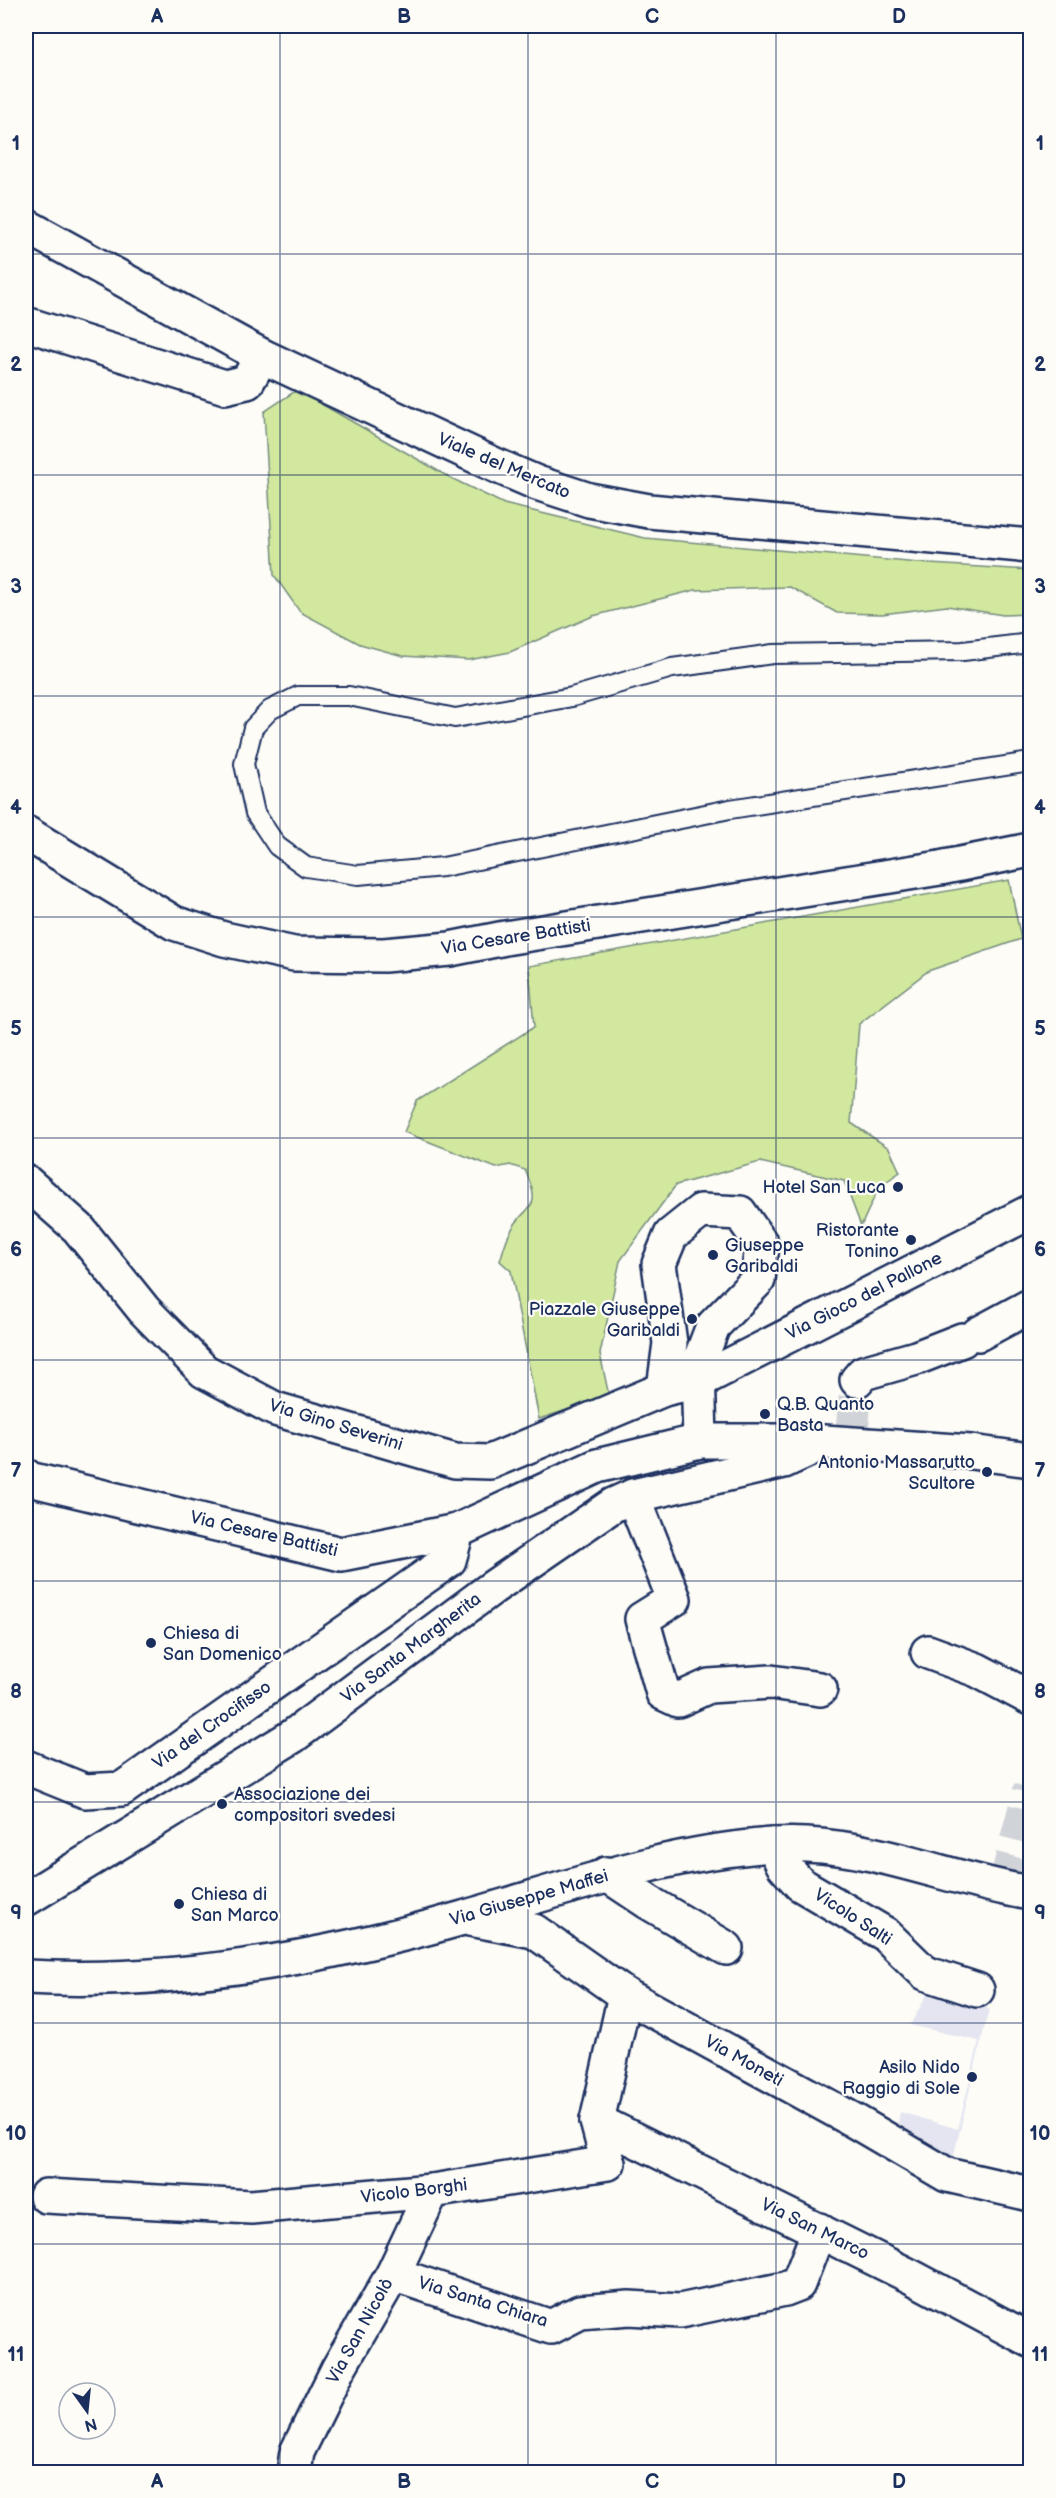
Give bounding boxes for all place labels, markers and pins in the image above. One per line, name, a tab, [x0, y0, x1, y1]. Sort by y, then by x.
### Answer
place label: Hotel San Luca	[762, 1177, 886, 1198]
marker: Hotel San Luca	[891, 1180, 905, 1194]
place label: Ristorante Tonino	[816, 1220, 899, 1262]
marker: Ristorante Tonino	[904, 1233, 918, 1247]
place label: Giuseppe Garibaldi	[725, 1235, 804, 1277]
marker: Giuseppe Garibaldi	[706, 1248, 720, 1262]
place label: Piazzale Giuseppe Garibaldi	[529, 1299, 680, 1341]
marker: Piazzale Giuseppe Garibaldi	[685, 1312, 699, 1326]
place label: Q.B. Quanto Basta	[777, 1394, 874, 1436]
marker: Q.B. Quanto Basta	[758, 1407, 772, 1421]
place label: Antonio Massarutto Scultore	[818, 1452, 975, 1494]
marker: Antonio Massarutto Scultore	[980, 1465, 994, 1479]
place label: Chiesa di San Domenico	[163, 1623, 282, 1665]
marker: Chiesa di San Domenico	[144, 1636, 158, 1650]
place label: Associazione dei compositori svedesi	[234, 1784, 395, 1826]
marker: Associazione dei compositori svedesi	[215, 1797, 229, 1811]
place label: Chiesa di San Marco	[191, 1884, 279, 1926]
marker: Chiesa di San Marco	[172, 1897, 186, 1911]
place label: Asilo Nido Raggio di Sole	[842, 2057, 960, 2099]
marker: Asilo Nido Raggio di Sole	[965, 2070, 979, 2084]

